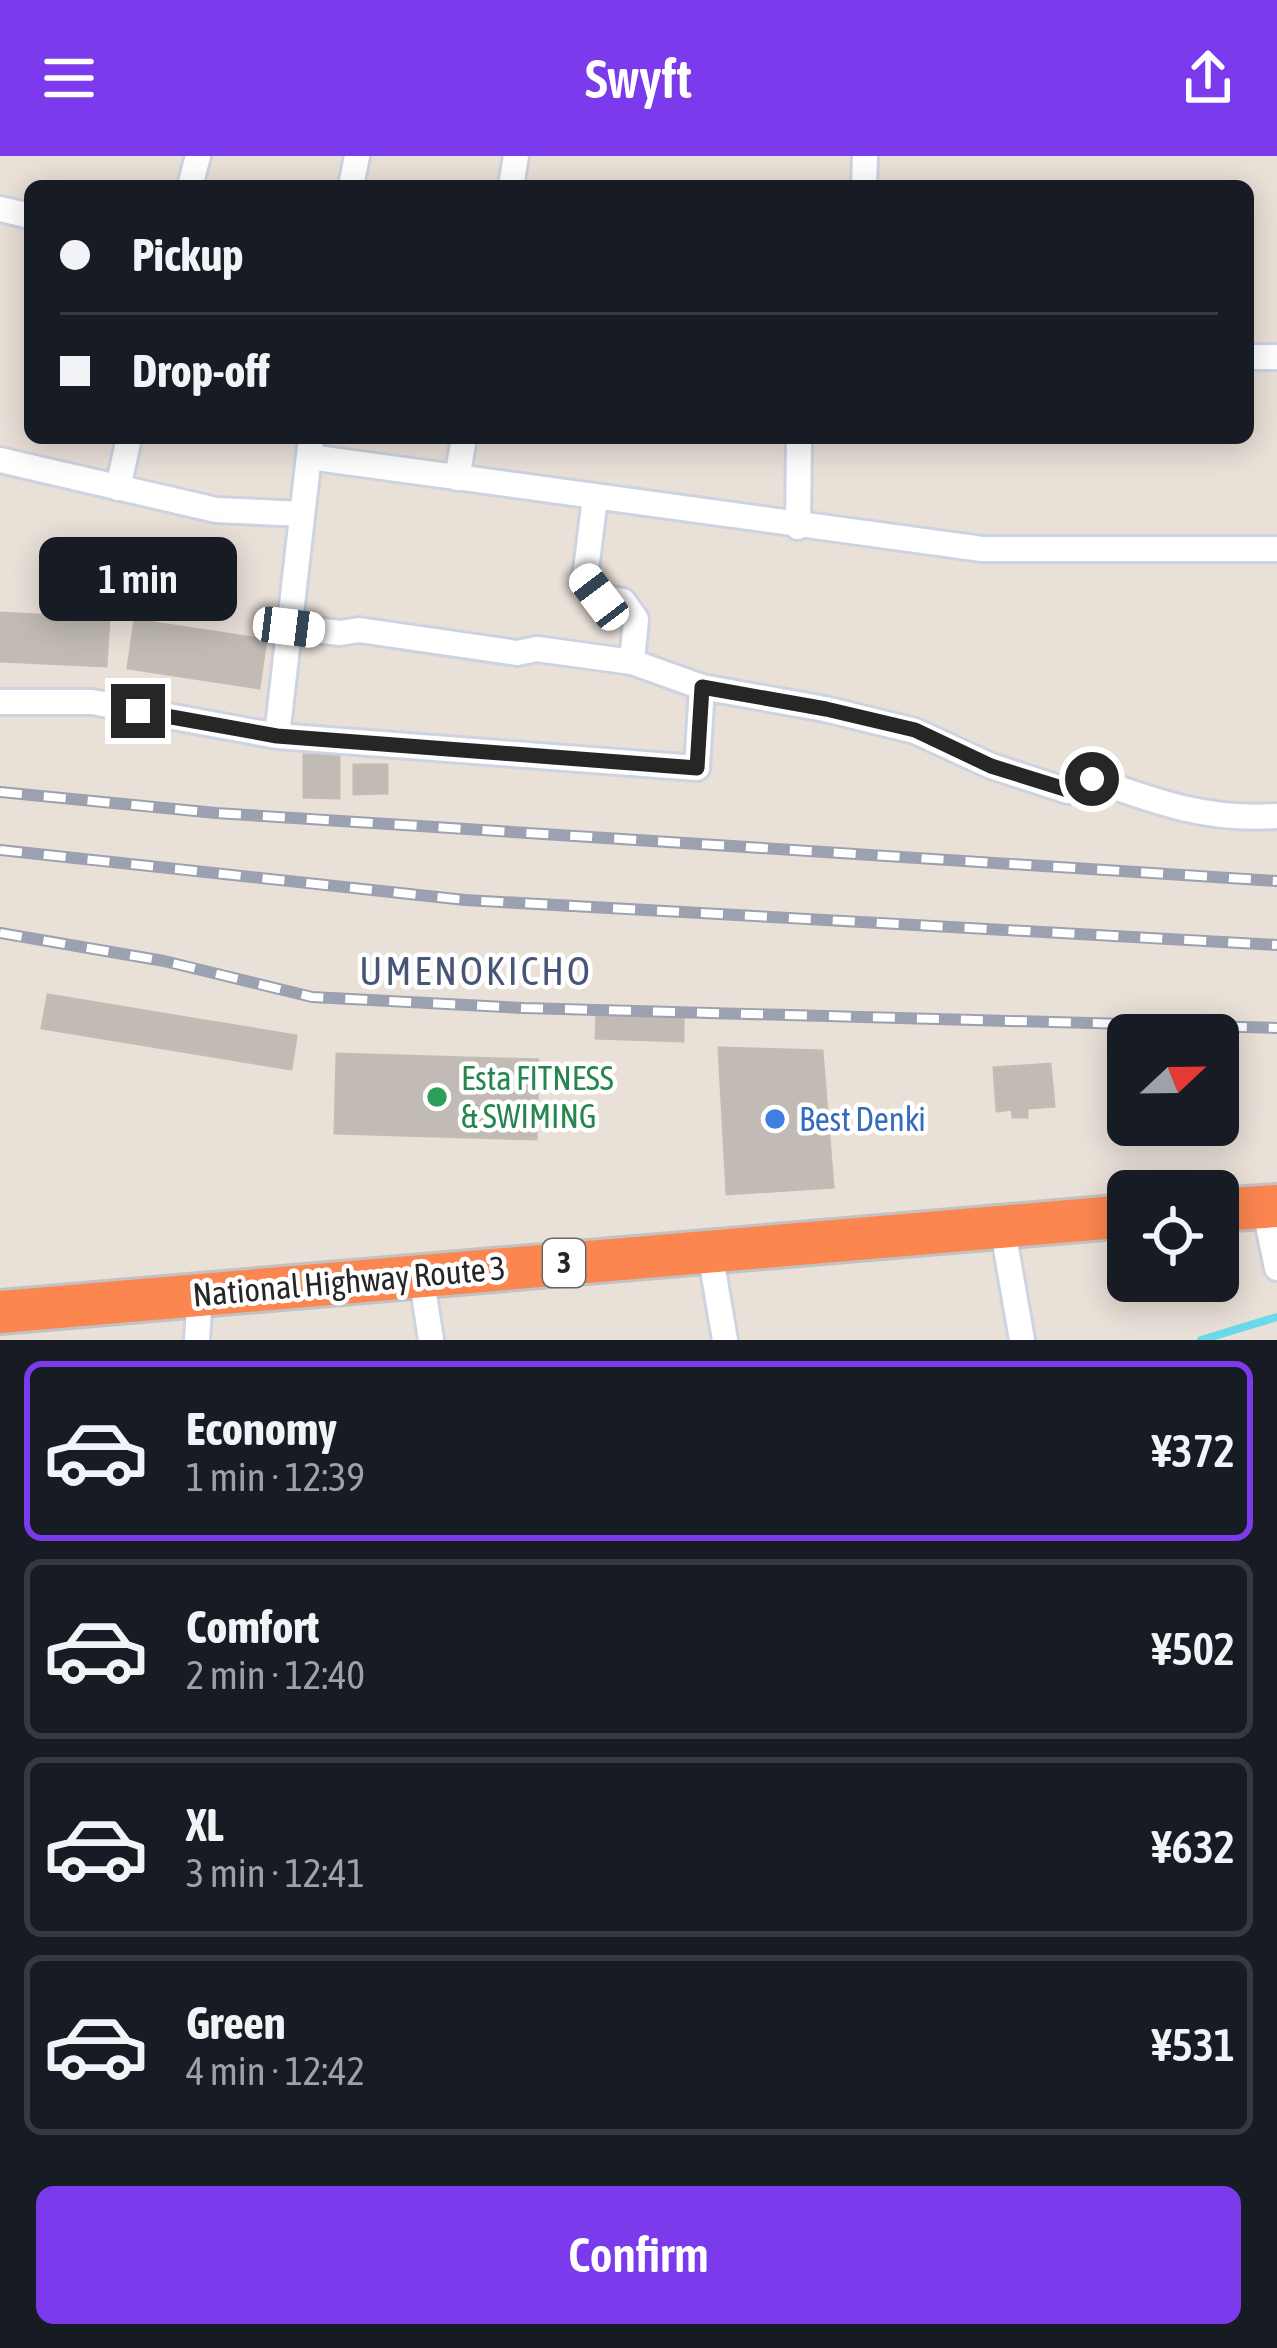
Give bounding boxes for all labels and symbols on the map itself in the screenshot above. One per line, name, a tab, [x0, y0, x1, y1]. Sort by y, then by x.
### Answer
callout: 1 min	[39, 537, 237, 621]
car	[563, 557, 635, 637]
car	[251, 605, 327, 649]
route end	[111, 684, 165, 738]
route start	[1065, 752, 1119, 806]
district label: UMENOKICHO	[359, 949, 593, 993]
north arrow	[1107, 1014, 1239, 1146]
place label: Esta FITNESS & SWIMING	[461, 1059, 614, 1135]
marker: Esta FITNESS & SWIMING	[424, 1084, 450, 1110]
place label: Best Denki	[799, 1100, 926, 1138]
marker: Best Denki	[762, 1106, 788, 1132]
road number: 3	[543, 1239, 585, 1287]
street label: National Highway Route 3	[191, 1248, 507, 1314]

